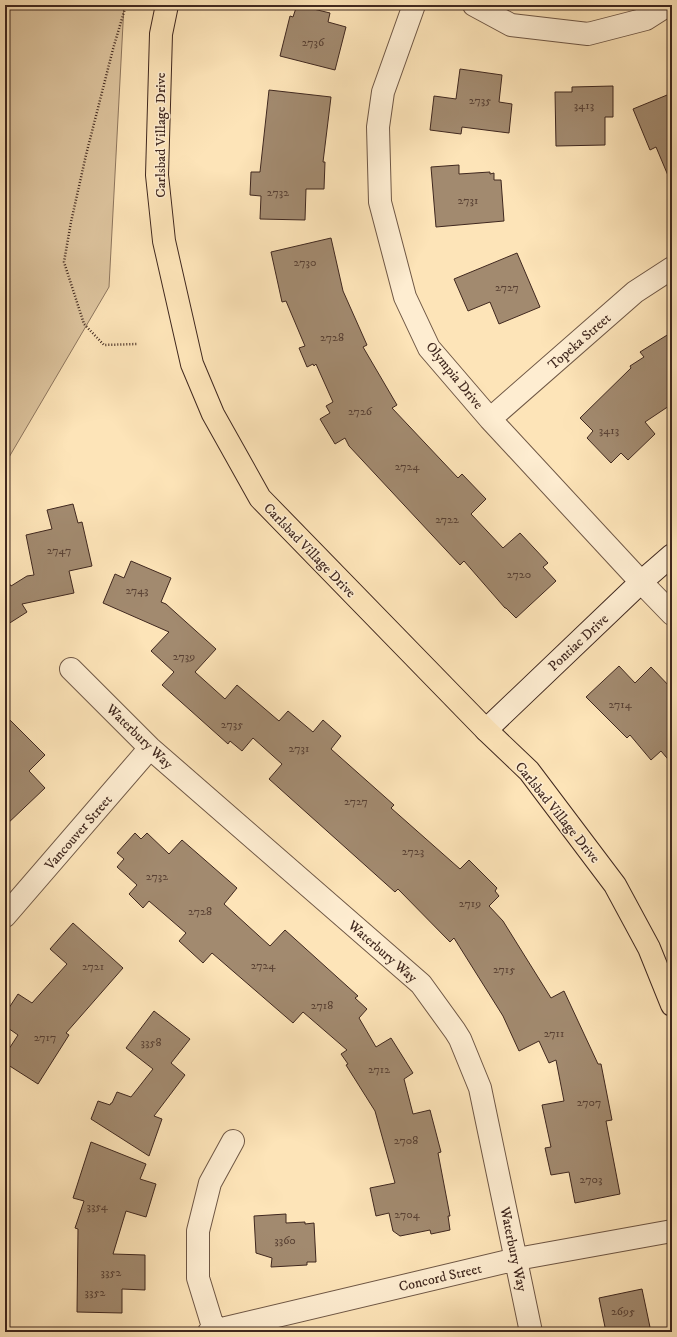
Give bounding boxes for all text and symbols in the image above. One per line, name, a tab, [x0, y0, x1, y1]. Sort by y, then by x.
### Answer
house number: 2736	[302, 35, 325, 50]
street label: Carlsbad Village Drive	[152, 72, 170, 198]
house number: 2735	[469, 93, 491, 108]
house number: 3413	[574, 98, 594, 113]
house number: 2732	[267, 185, 289, 200]
house number: 2731	[458, 193, 478, 208]
house number: 2730	[294, 255, 316, 270]
house number: 2727	[495, 280, 519, 295]
street label: Topeka Street	[544, 309, 615, 374]
house number: 2728	[320, 330, 344, 345]
street label: Olympia Drive	[422, 338, 487, 413]
house number: 2726	[348, 404, 373, 419]
house number: 3413	[599, 423, 619, 438]
house number: 2724	[395, 459, 420, 474]
street label: Carlsbad Village Drive	[259, 499, 359, 602]
house number: 2722	[435, 512, 459, 527]
house number: 2747	[47, 543, 71, 558]
house number: 2720	[507, 567, 531, 582]
house number: 2743	[125, 583, 149, 598]
street label: Pontiac Drive	[545, 610, 613, 675]
house number: 2739	[173, 649, 195, 664]
house number: 2714	[608, 697, 633, 712]
street label: Waterbury Way	[101, 700, 177, 773]
house number: 2735	[221, 717, 243, 732]
house number: 2731	[289, 741, 309, 756]
street label: Carlsbad Village Drive	[511, 758, 604, 867]
street label: Vancouver Street	[40, 791, 117, 875]
house number: 2727	[344, 794, 368, 809]
house number: 2723	[402, 844, 424, 859]
house number: 2732	[146, 869, 168, 884]
house number: 2719	[459, 896, 481, 911]
house number: 2728	[188, 904, 212, 919]
street label: Waterbury Way	[343, 916, 421, 987]
house number: 2724	[251, 958, 276, 973]
house number: 2721	[82, 959, 104, 974]
house number: 2715	[493, 962, 515, 977]
house number: 2718	[311, 998, 333, 1013]
house number: 2711	[544, 1026, 564, 1041]
house number: 2717	[34, 1030, 56, 1045]
house number: 3358	[141, 1035, 161, 1050]
house number: 2712	[368, 1062, 390, 1077]
house number: 2707	[577, 1095, 601, 1110]
house number: 2708	[394, 1133, 418, 1148]
house number: 2703	[580, 1172, 602, 1187]
house number: 3354	[86, 1199, 109, 1214]
street label: Waterbury Way	[495, 1204, 531, 1294]
house number: 2704	[394, 1207, 421, 1222]
house number: 3360	[274, 1233, 296, 1248]
street label: Concord Street	[397, 1260, 484, 1296]
house number: 3352	[101, 1265, 122, 1280]
house number: 3352	[85, 1285, 106, 1300]
house number: 2695	[611, 1304, 635, 1319]

